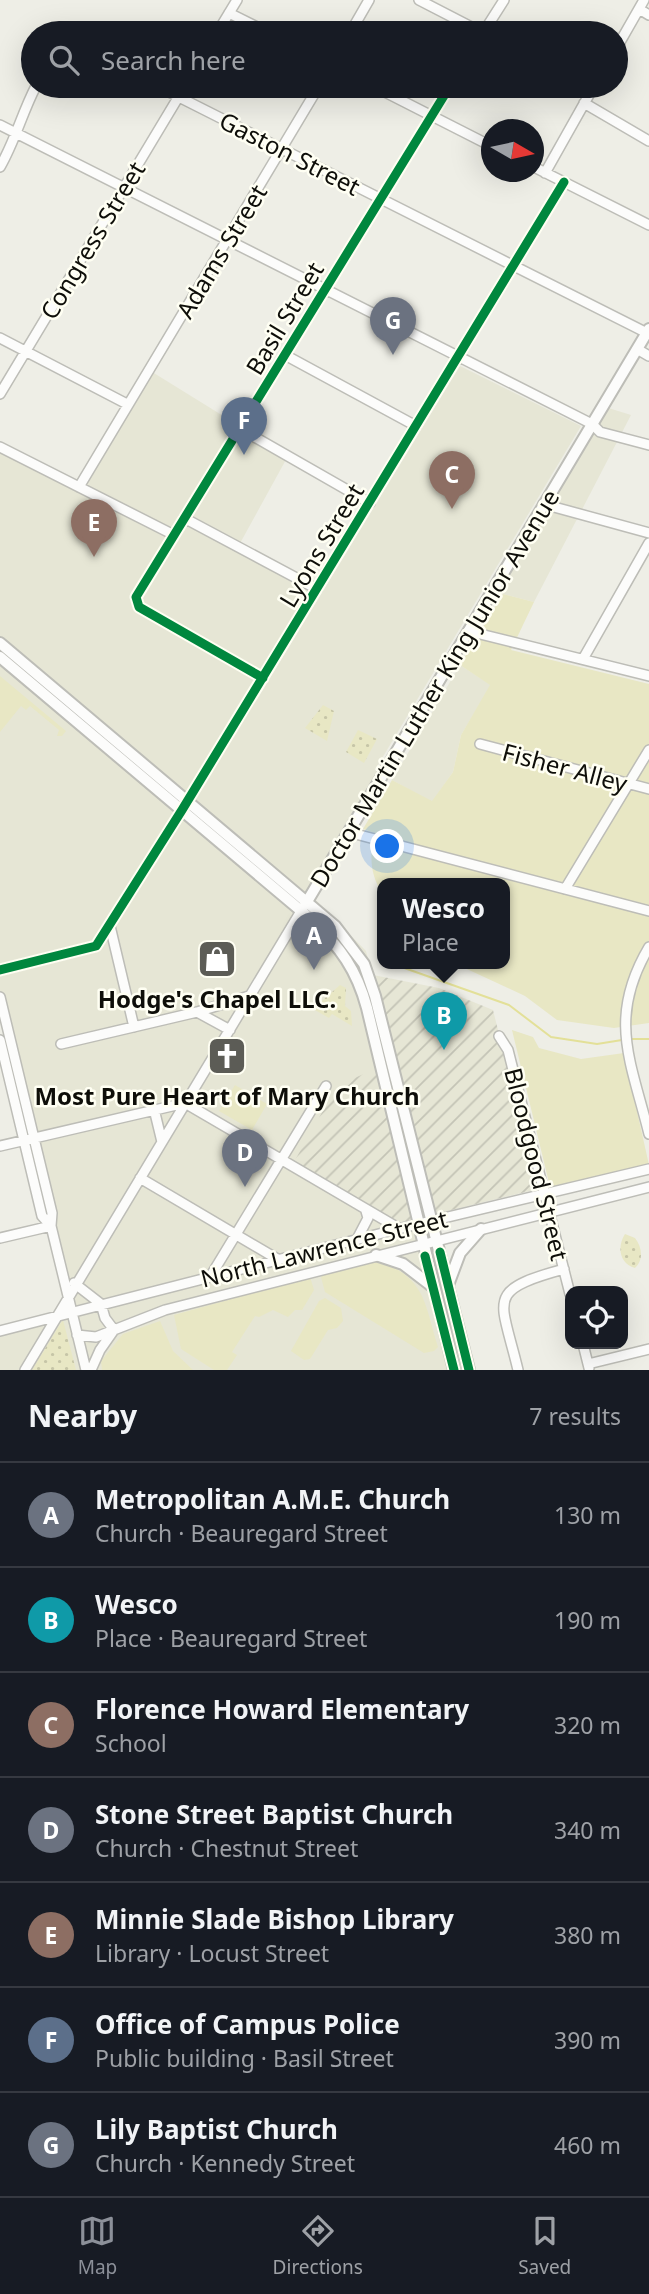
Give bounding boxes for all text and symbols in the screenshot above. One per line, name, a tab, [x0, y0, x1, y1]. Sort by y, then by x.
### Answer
search box	[21, 21, 628, 98]
icon: search	[45, 41, 83, 79]
text: Search here	[101, 42, 246, 78]
street label: Gaston Street	[214, 103, 366, 203]
north arrow	[481, 119, 544, 182]
street label: Congress Street	[32, 155, 152, 325]
street label: Adams Street	[168, 178, 274, 324]
street label: Basil Street	[237, 255, 331, 381]
pin: G	[370, 297, 416, 355]
pin: F	[221, 397, 267, 455]
pin: C	[429, 451, 475, 509]
street label: Lyons Street	[271, 477, 371, 613]
street label: Doctor Martin Luther King Junior Avenue	[302, 483, 566, 893]
pin: E	[71, 499, 117, 557]
street label: Fisher Alley	[499, 735, 632, 800]
your location	[370, 829, 404, 863]
popup	[377, 878, 510, 969]
text: Wesco	[402, 890, 485, 926]
pin: A	[291, 912, 337, 970]
text: Place	[402, 926, 459, 958]
shop icon: Hodge's Chapel LLC.	[196, 938, 238, 980]
place label: Hodge's Chapel LLC.	[98, 982, 336, 1015]
pin: B	[421, 992, 467, 1050]
church icon: Most Pure Heart of Mary Church	[206, 1035, 248, 1077]
street label: Bloodgood Street	[497, 1064, 577, 1264]
place label: Most Pure Heart of Mary Church	[34, 1079, 420, 1112]
pin: D	[222, 1129, 268, 1187]
street label: North Lawrence Street	[197, 1201, 451, 1295]
map controls	[565, 1286, 628, 1349]
button: locate	[565, 1286, 628, 1349]
text: Nearby	[28, 1395, 137, 1436]
text: 7 results	[529, 1400, 621, 1432]
text: Metropolitan A.M.E. Church	[95, 1481, 450, 1517]
text: A	[43, 1499, 59, 1531]
text: 130 m	[554, 1499, 621, 1531]
text: Church · Beauregard Street	[95, 1517, 388, 1549]
text: Wesco	[95, 1586, 178, 1622]
text: B	[43, 1604, 59, 1636]
text: 190 m	[554, 1604, 621, 1636]
text: Place · Beauregard Street	[95, 1622, 367, 1654]
text: Florence Howard Elementary	[95, 1691, 469, 1727]
text: C	[44, 1709, 58, 1741]
text: 320 m	[554, 1709, 621, 1741]
text: School	[95, 1727, 167, 1759]
text: Stone Street Baptist Church	[95, 1796, 453, 1832]
text: D	[43, 1814, 59, 1846]
text: 340 m	[554, 1814, 621, 1846]
text: Church · Chestnut Street	[95, 1832, 358, 1864]
text: Minnie Slade Bishop Library	[95, 1901, 454, 1937]
text: E	[45, 1919, 57, 1951]
text: 380 m	[554, 1919, 621, 1951]
text: Library · Locust Street	[95, 1937, 329, 1969]
text: Office of Campus Police	[95, 2006, 400, 2042]
text: F	[45, 2024, 57, 2056]
text: 390 m	[554, 2024, 621, 2056]
text: Public building · Basil Street	[95, 2042, 394, 2074]
text: Lily Baptist Church	[95, 2111, 338, 2147]
text: G	[43, 2129, 59, 2161]
text: 460 m	[554, 2129, 621, 2161]
text: Church · Kennedy Street	[95, 2147, 355, 2179]
tab: Map	[78, 2212, 117, 2280]
tab: Directions	[273, 2212, 363, 2280]
tab: Saved	[518, 2212, 571, 2280]

